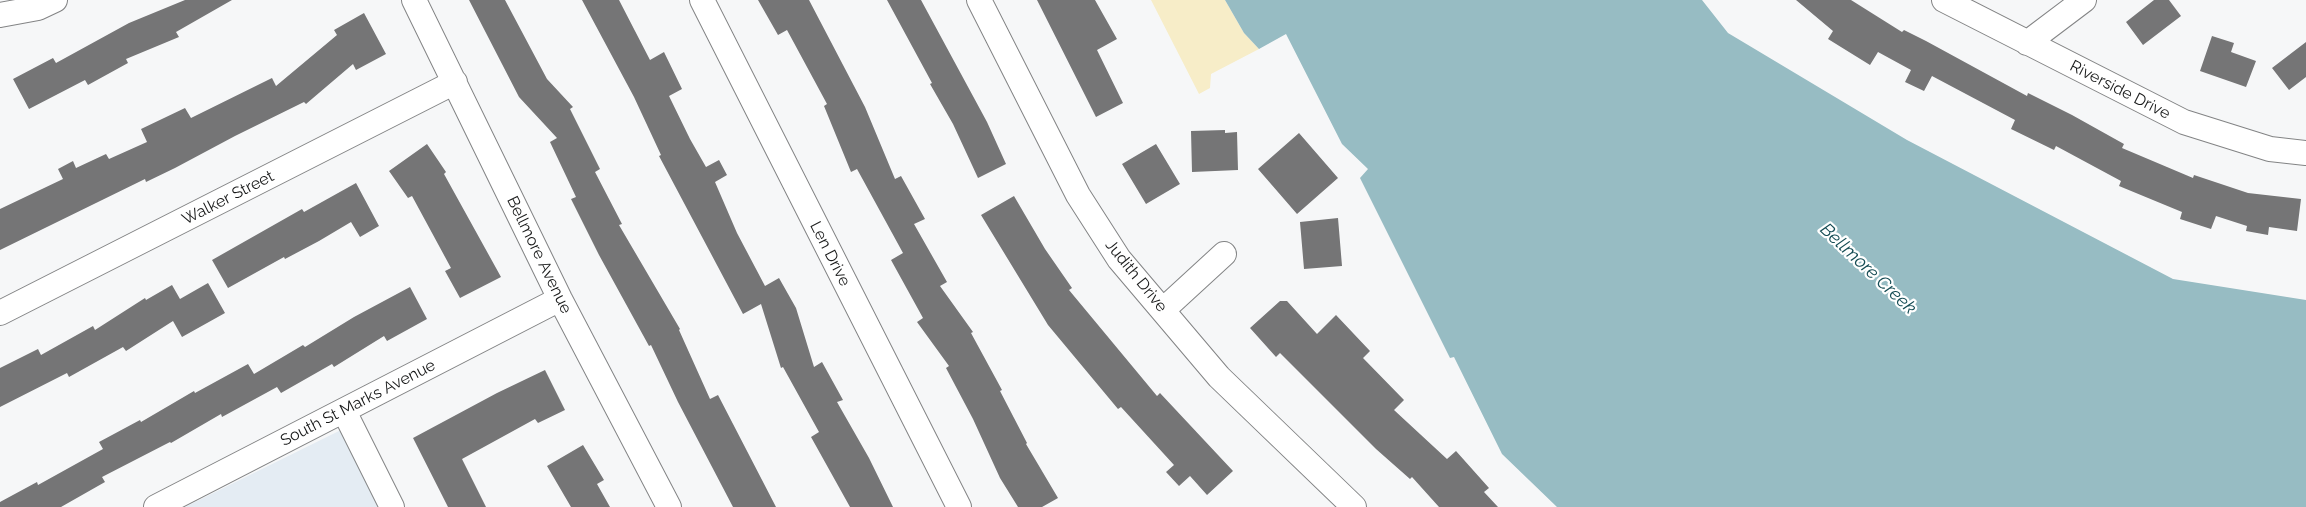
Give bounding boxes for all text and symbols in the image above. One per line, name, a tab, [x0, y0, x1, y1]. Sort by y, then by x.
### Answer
street label: Riverside Drive	[2067, 56, 2173, 124]
street label: Walker Street	[179, 167, 277, 229]
street label: Bellmore Avenue	[502, 193, 576, 317]
street label: Len Drive	[806, 218, 854, 290]
water label: Bellmore Creek	[1815, 219, 1921, 319]
street label: Judith Drive	[1101, 236, 1171, 316]
street label: South St Marks Avenue	[277, 356, 439, 450]

